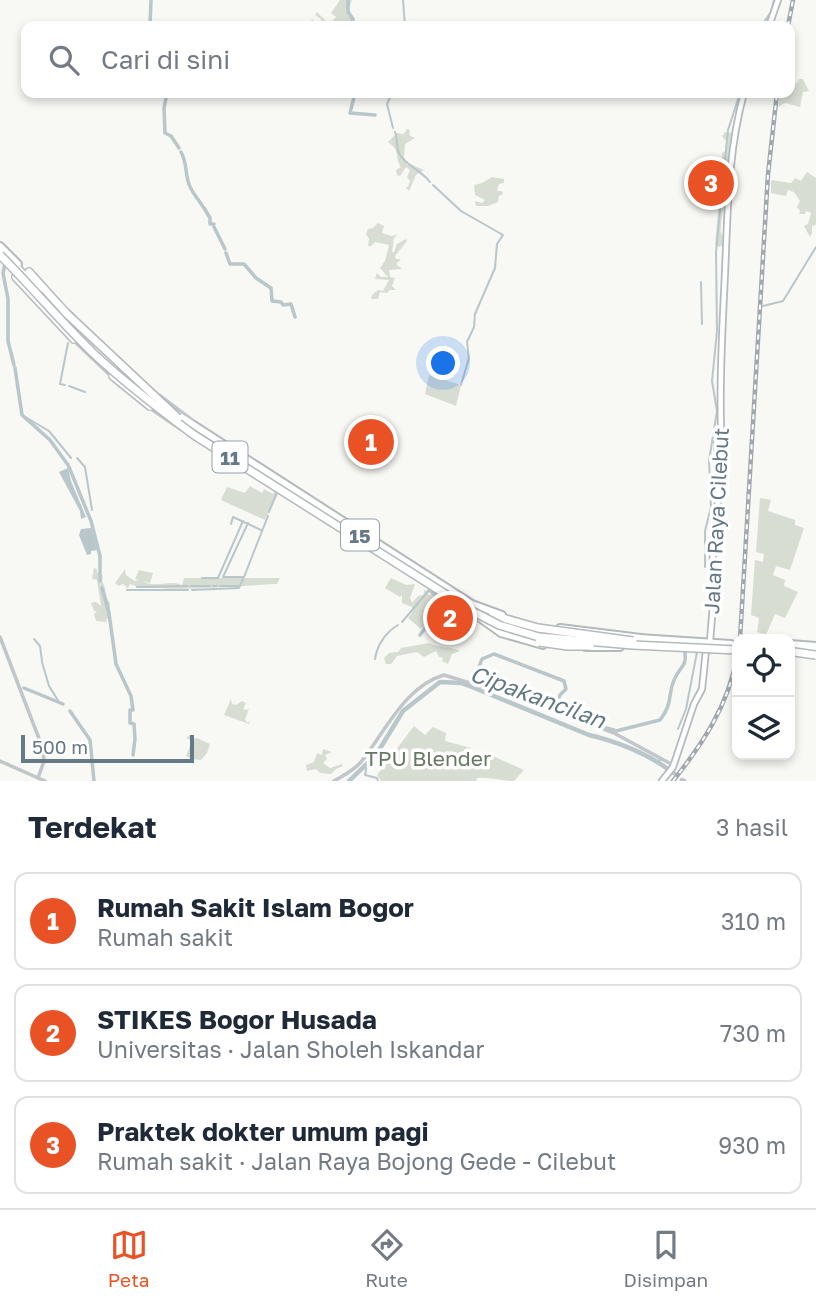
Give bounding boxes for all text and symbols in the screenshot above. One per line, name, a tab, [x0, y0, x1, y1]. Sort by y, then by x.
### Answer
search box	[21, 21, 795, 98]
icon: search	[45, 41, 83, 79]
text: Cari di sini	[101, 44, 230, 75]
pin: 3	[688, 157, 734, 209]
your location	[426, 346, 460, 380]
pin: 1	[348, 416, 394, 468]
street label: Jalan Raya Cilebut	[698, 427, 734, 615]
road number: 11	[212, 442, 247, 472]
road number: 15	[341, 520, 379, 550]
pin: 2	[427, 592, 473, 644]
map controls	[732, 634, 795, 760]
button: locate	[732, 634, 795, 697]
water label: Cipakancilan	[466, 659, 610, 734]
button: layers	[732, 697, 795, 760]
scale bar	[21, 732, 194, 764]
text: 500 m	[32, 735, 88, 758]
park label: TPU Blender	[365, 745, 491, 771]
text: Terdekat	[28, 809, 157, 845]
text: 3 hasil	[716, 813, 788, 841]
text: Rumah Sakit Islam Bogor	[97, 892, 414, 923]
text: 1	[47, 907, 59, 935]
text: 310 m	[721, 907, 786, 935]
text: Rumah sakit	[97, 923, 233, 951]
text: STIKES Bogor Husada	[97, 1004, 377, 1035]
text: 2	[46, 1019, 60, 1047]
text: 730 m	[720, 1019, 786, 1047]
text: Universitas · Jalan Sholeh Iskandar	[97, 1035, 484, 1063]
text: Praktek dokter umum pagi	[97, 1116, 429, 1147]
text: 3	[46, 1131, 60, 1159]
text: 930 m	[718, 1131, 786, 1159]
text: Rumah sakit · Jalan Raya Bojong Gede - Cilebut	[97, 1147, 616, 1175]
tab: Peta	[108, 1226, 149, 1291]
tab: Rute	[365, 1226, 408, 1291]
tab: Disimpan	[624, 1226, 708, 1291]

